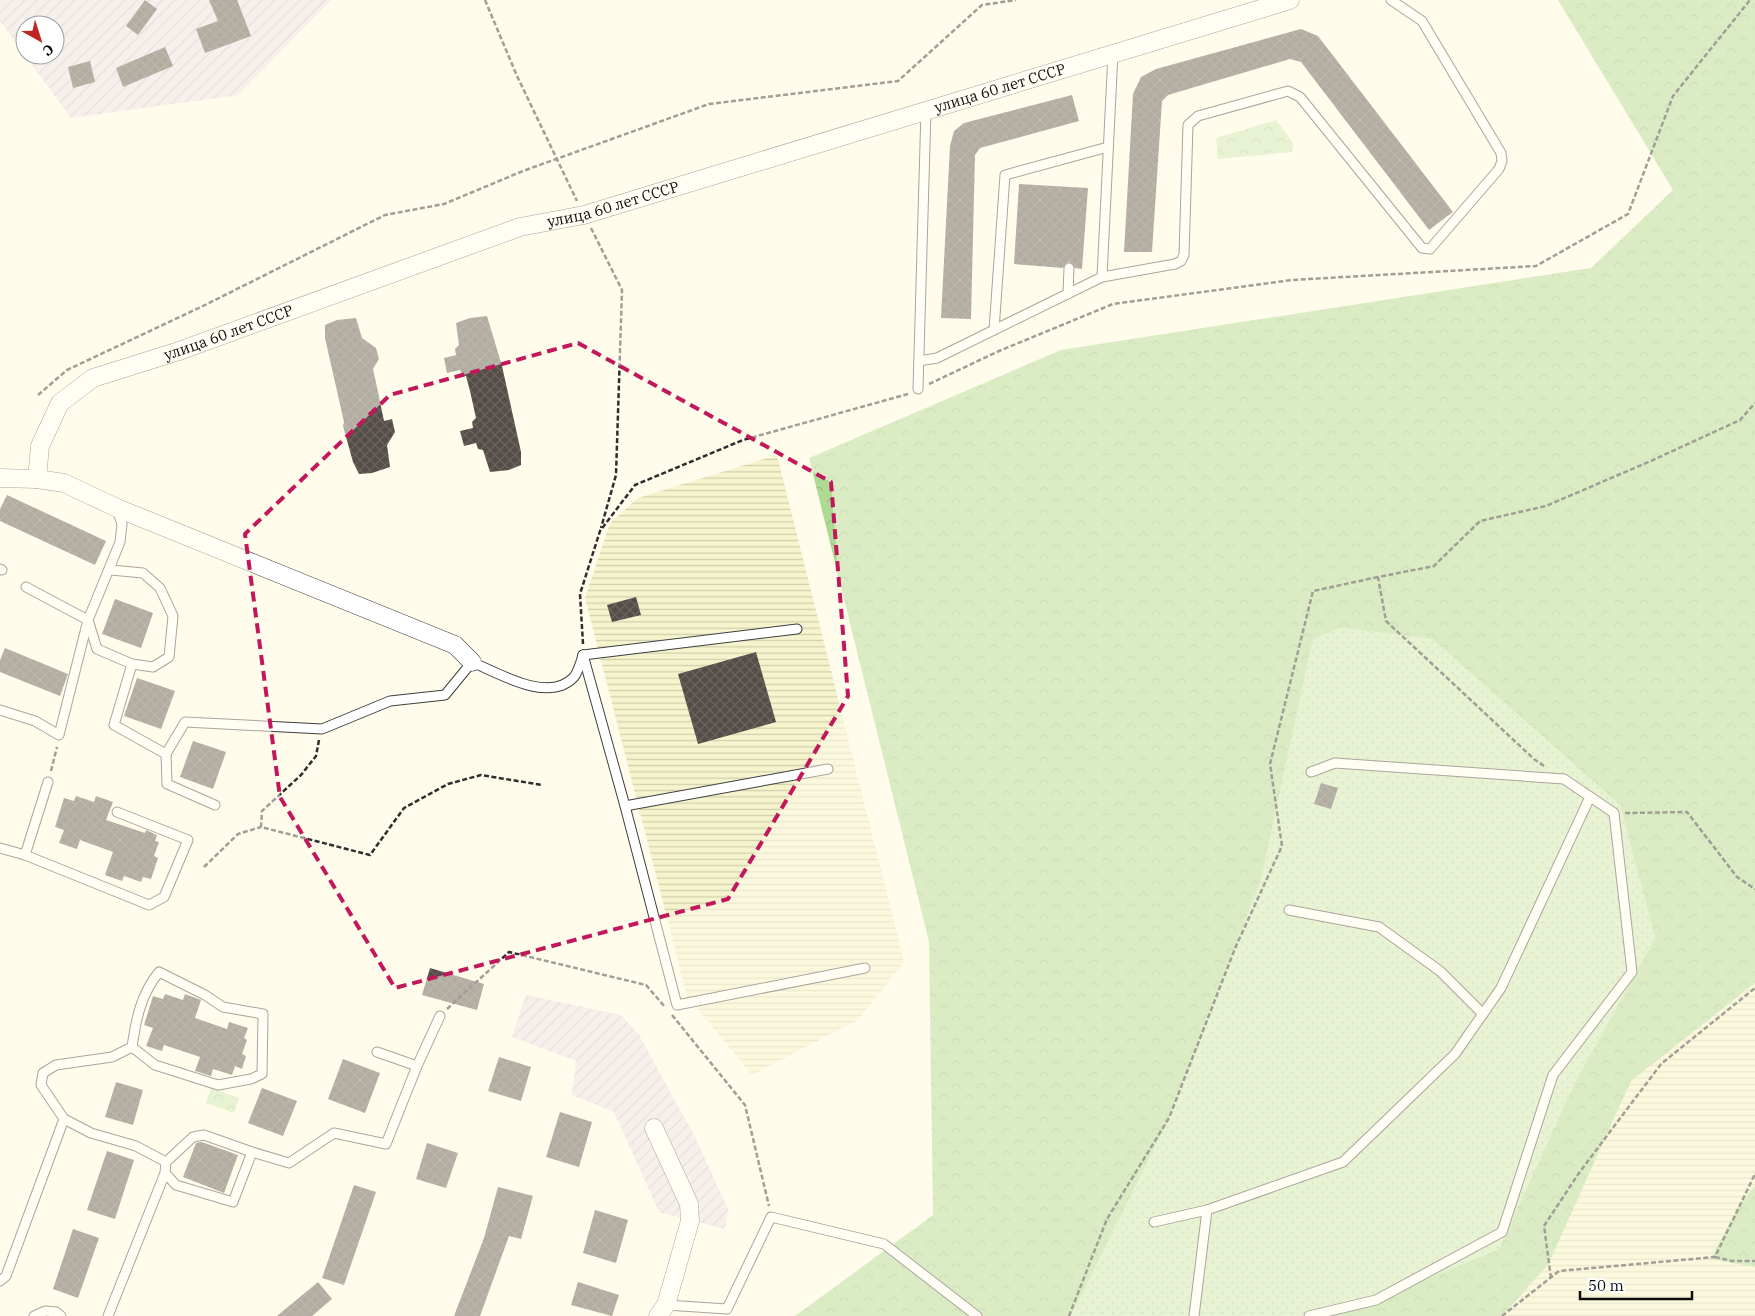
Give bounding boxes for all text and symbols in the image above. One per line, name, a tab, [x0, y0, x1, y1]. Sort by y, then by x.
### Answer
north arrow	[15, 15, 65, 65]
text: С	[39, 40, 57, 60]
street label: улица 60 лет СССР	[932, 59, 1068, 117]
street label: улица 60 лет СССР	[546, 177, 681, 231]
street label: улица 60 лет СССР	[161, 300, 296, 364]
scale bar	[1580, 1268, 1692, 1300]
text: 50 m	[1588, 1276, 1624, 1295]

